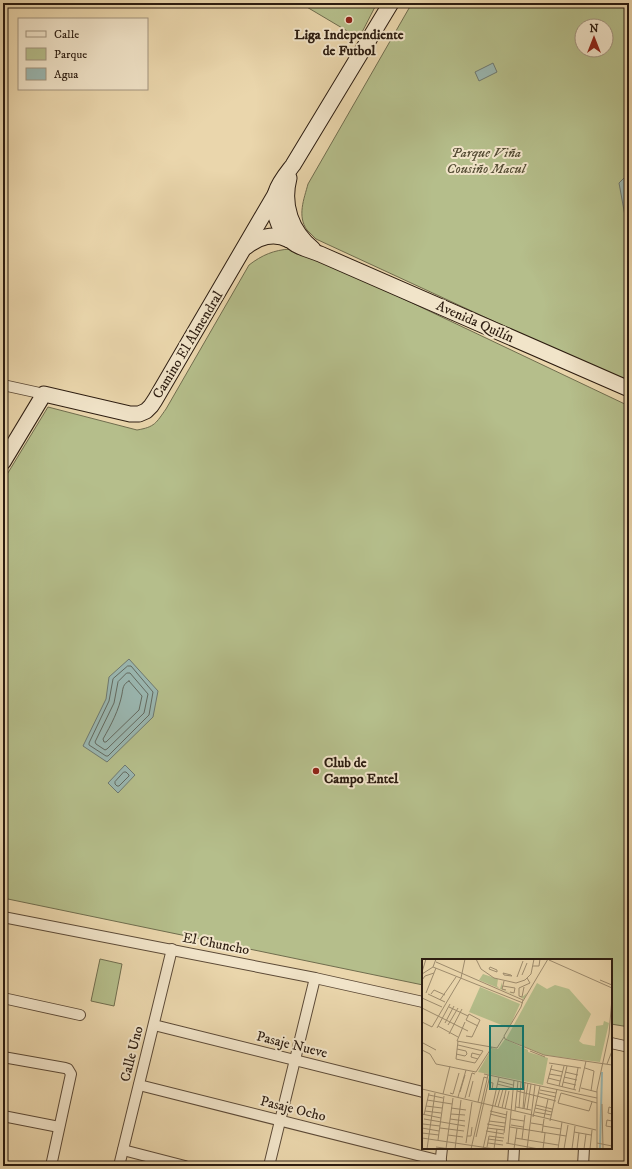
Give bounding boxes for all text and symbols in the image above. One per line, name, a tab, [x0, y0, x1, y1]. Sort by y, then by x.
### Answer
marker: Liga Independiente de Futbol	[344, 15, 354, 25]
legend	[18, 18, 148, 90]
north arrow	[574, 18, 614, 58]
text: N	[589, 22, 599, 36]
place label: Liga Independiente de Futbol	[294, 26, 404, 60]
text: Calle	[54, 27, 79, 42]
text: Parque	[54, 47, 87, 62]
text: Agua	[54, 67, 79, 82]
park label: Parque Viña Cousiño Macul	[447, 144, 527, 178]
street label: Camino El Almendral	[149, 287, 228, 402]
street label: Avenida Quilín	[433, 297, 517, 347]
place label: Club de Campo Entel	[324, 754, 399, 788]
marker: Club de Campo Entel	[311, 766, 321, 776]
street label: El Chuncho	[181, 929, 251, 959]
inset map	[422, 959, 612, 1149]
street label: Calle Uno	[116, 1024, 148, 1084]
street label: Pasaje Nueve	[255, 1027, 330, 1063]
street label: Pasaje Ocho	[258, 1092, 328, 1126]

